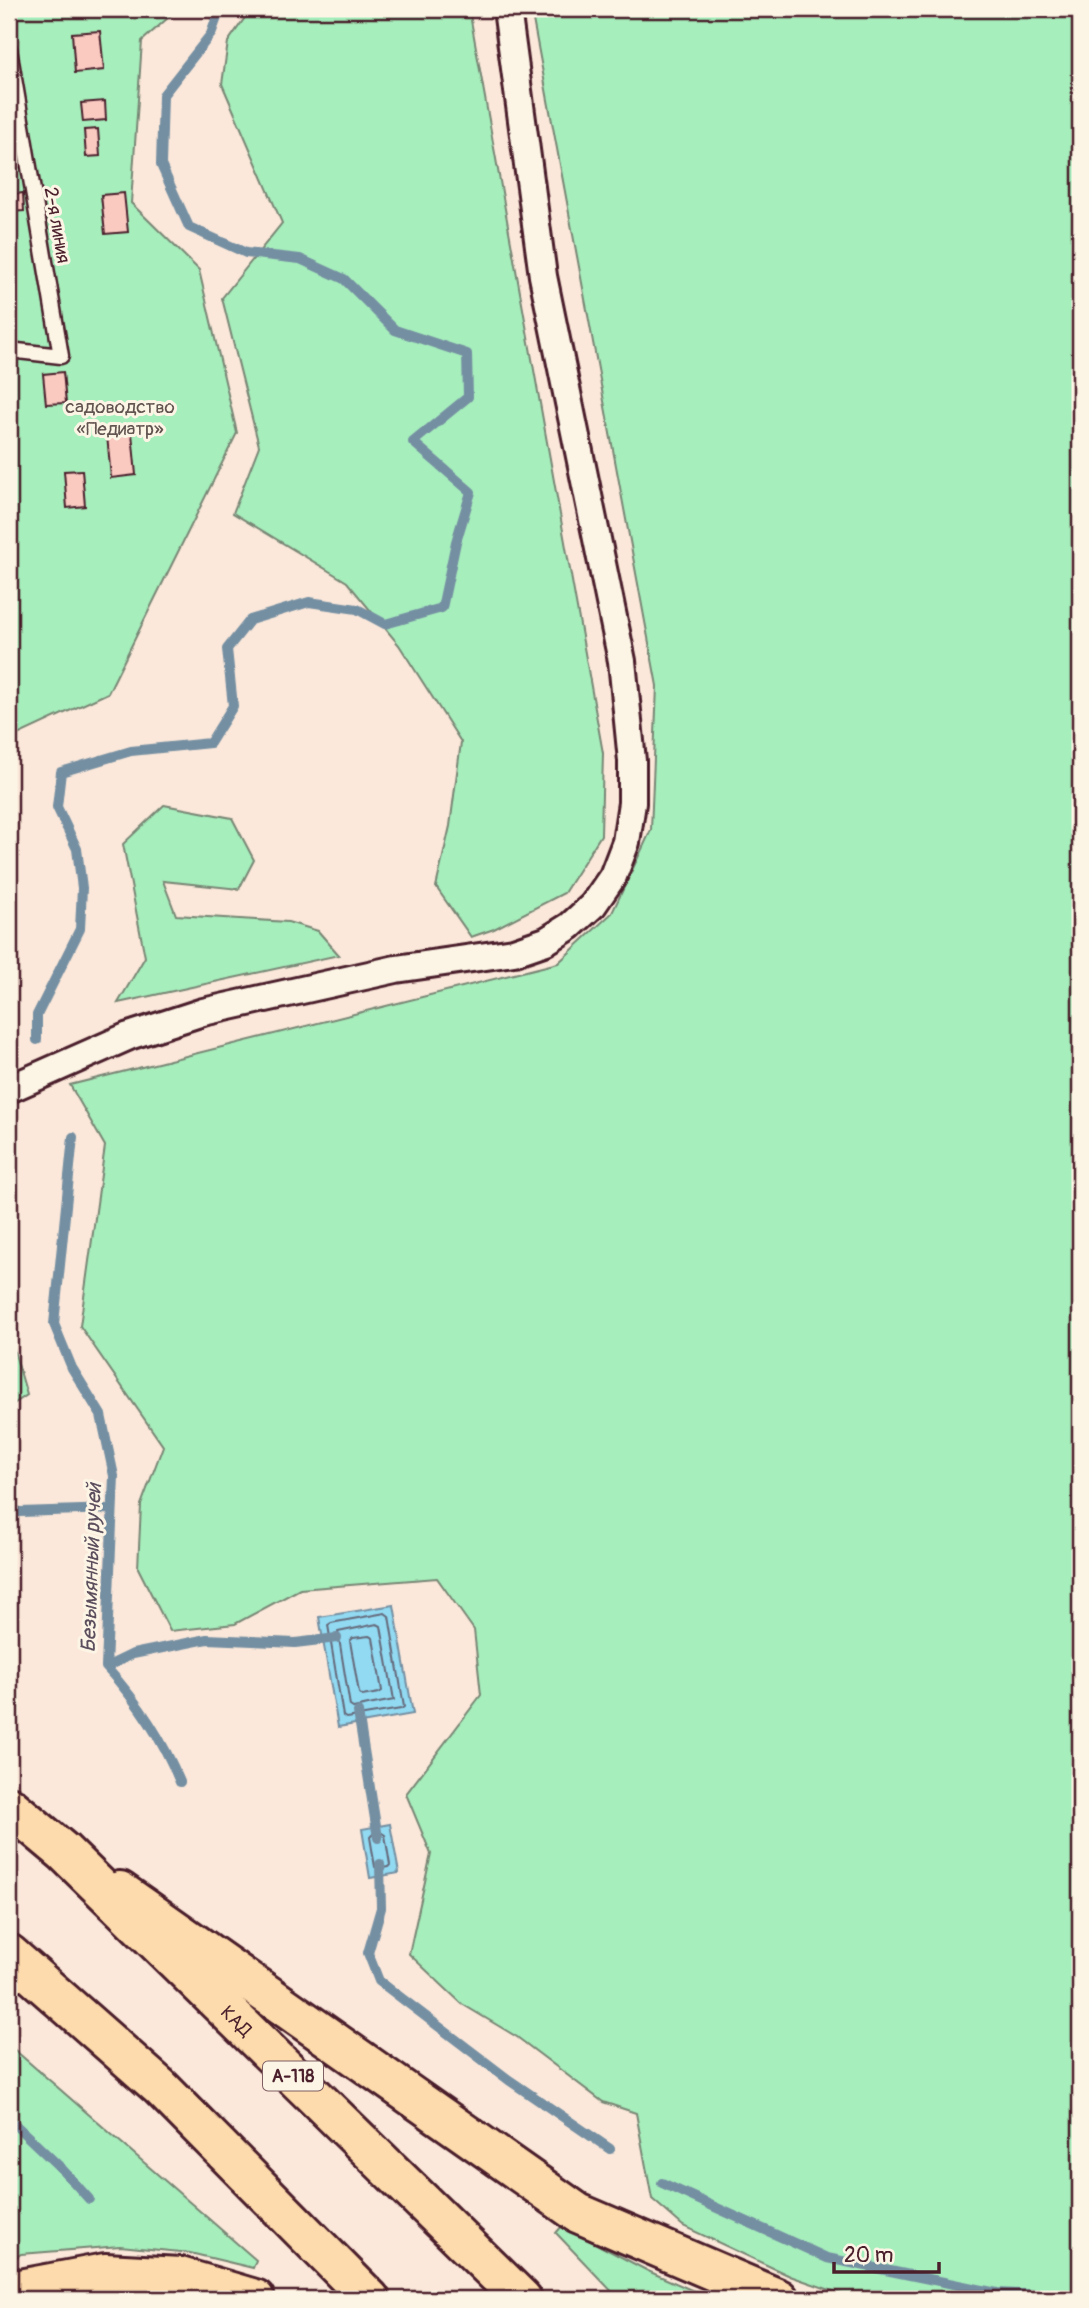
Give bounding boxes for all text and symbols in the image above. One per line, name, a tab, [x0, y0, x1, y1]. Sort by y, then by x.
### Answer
street label: 2-я линия	[39, 185, 76, 265]
park label: садоводство «Педиатр»	[65, 395, 175, 441]
water label: Безымянный ручей	[75, 1481, 108, 1653]
street label: КАД	[215, 2001, 257, 2042]
road number: А-118	[263, 2062, 323, 2090]
scale bar	[834, 2231, 939, 2275]
text: 20 m	[844, 2242, 893, 2269]

